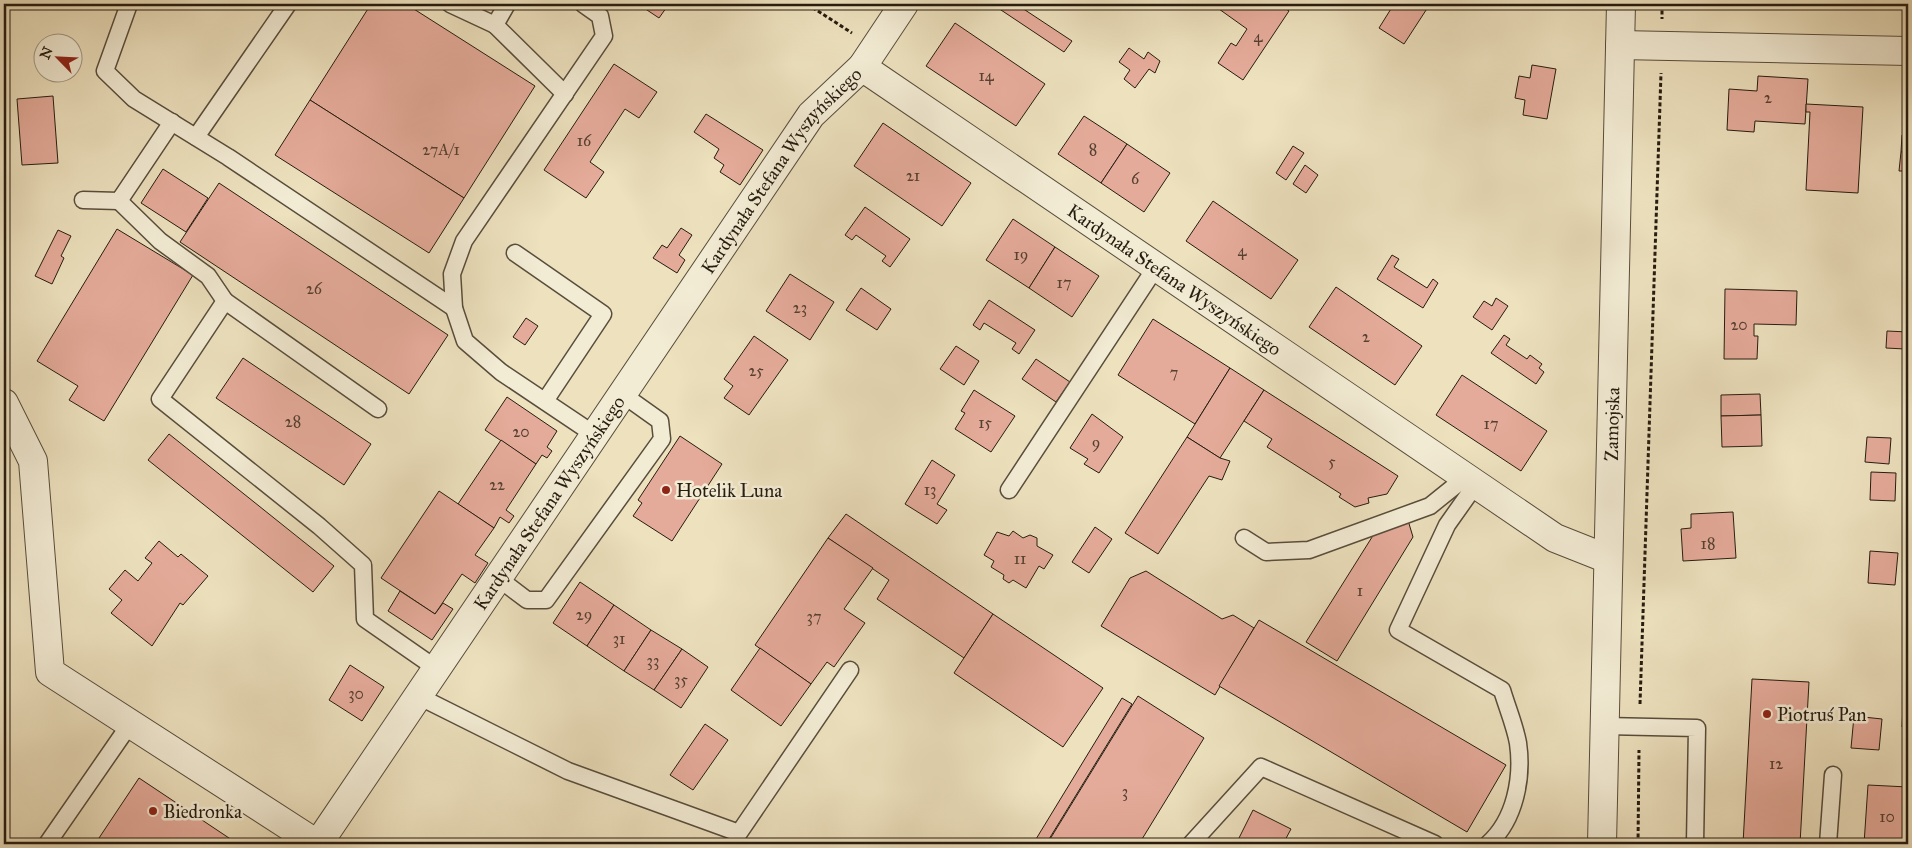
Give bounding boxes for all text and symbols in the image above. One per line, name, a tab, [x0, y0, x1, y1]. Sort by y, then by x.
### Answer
house number: 4	[1254, 27, 1264, 46]
north arrow	[32, 32, 82, 82]
text: N	[36, 44, 57, 62]
street label: Kardynała Stefana Wyszyńskiego	[696, 62, 866, 278]
house number: 14	[978, 66, 995, 85]
house number: 2	[1764, 88, 1772, 107]
house number: 16	[577, 131, 592, 150]
house number: 27A/1	[422, 140, 460, 159]
house number: 8	[1089, 140, 1097, 159]
house number: 21	[906, 166, 920, 185]
house number: 6	[1131, 169, 1140, 188]
street label: Kardynała Stefana Wyszyńskiego	[1063, 199, 1286, 360]
house number: 4	[1238, 241, 1248, 260]
house number: 19	[1014, 245, 1028, 264]
house number: 17	[1057, 273, 1071, 292]
house number: 26	[306, 279, 323, 298]
house number: 23	[793, 298, 807, 317]
house number: 20	[1730, 315, 1748, 334]
house number: 2	[1362, 327, 1370, 346]
house number: 25	[748, 361, 764, 380]
house number: 7	[1170, 363, 1178, 382]
street label: Zamojska	[1599, 386, 1624, 461]
street label: Kardynała Stefana Wyszyńskiego	[468, 391, 630, 614]
house number: 28	[285, 412, 301, 431]
house number: 15	[978, 413, 992, 432]
house number: 17	[1484, 414, 1498, 433]
house number: 20	[512, 422, 530, 441]
house number: 9	[1092, 433, 1100, 452]
house number: 5	[1328, 452, 1336, 471]
house number: 22	[489, 475, 505, 494]
place label: Hotelik Luna	[676, 479, 783, 502]
house number: 13	[924, 480, 936, 499]
marker: Hotelik Luna	[660, 484, 672, 496]
house number: 18	[1701, 534, 1715, 553]
house number: 11	[1014, 549, 1026, 568]
house number: 1	[1357, 581, 1363, 600]
house number: 29	[576, 605, 592, 624]
house number: 37	[807, 607, 821, 626]
house number: 31	[613, 629, 625, 648]
house number: 33	[647, 651, 659, 670]
house number: 35	[674, 670, 688, 689]
house number: 30	[348, 684, 364, 703]
place label: Piotruś Pan	[1777, 703, 1867, 726]
marker: Piotruś Pan	[1761, 708, 1773, 720]
house number: 12	[1769, 754, 1783, 773]
house number: 3	[1122, 782, 1128, 801]
place label: Biedronka	[163, 800, 243, 823]
marker: Biedronka	[147, 805, 159, 817]
house number: 10	[1879, 807, 1895, 826]

